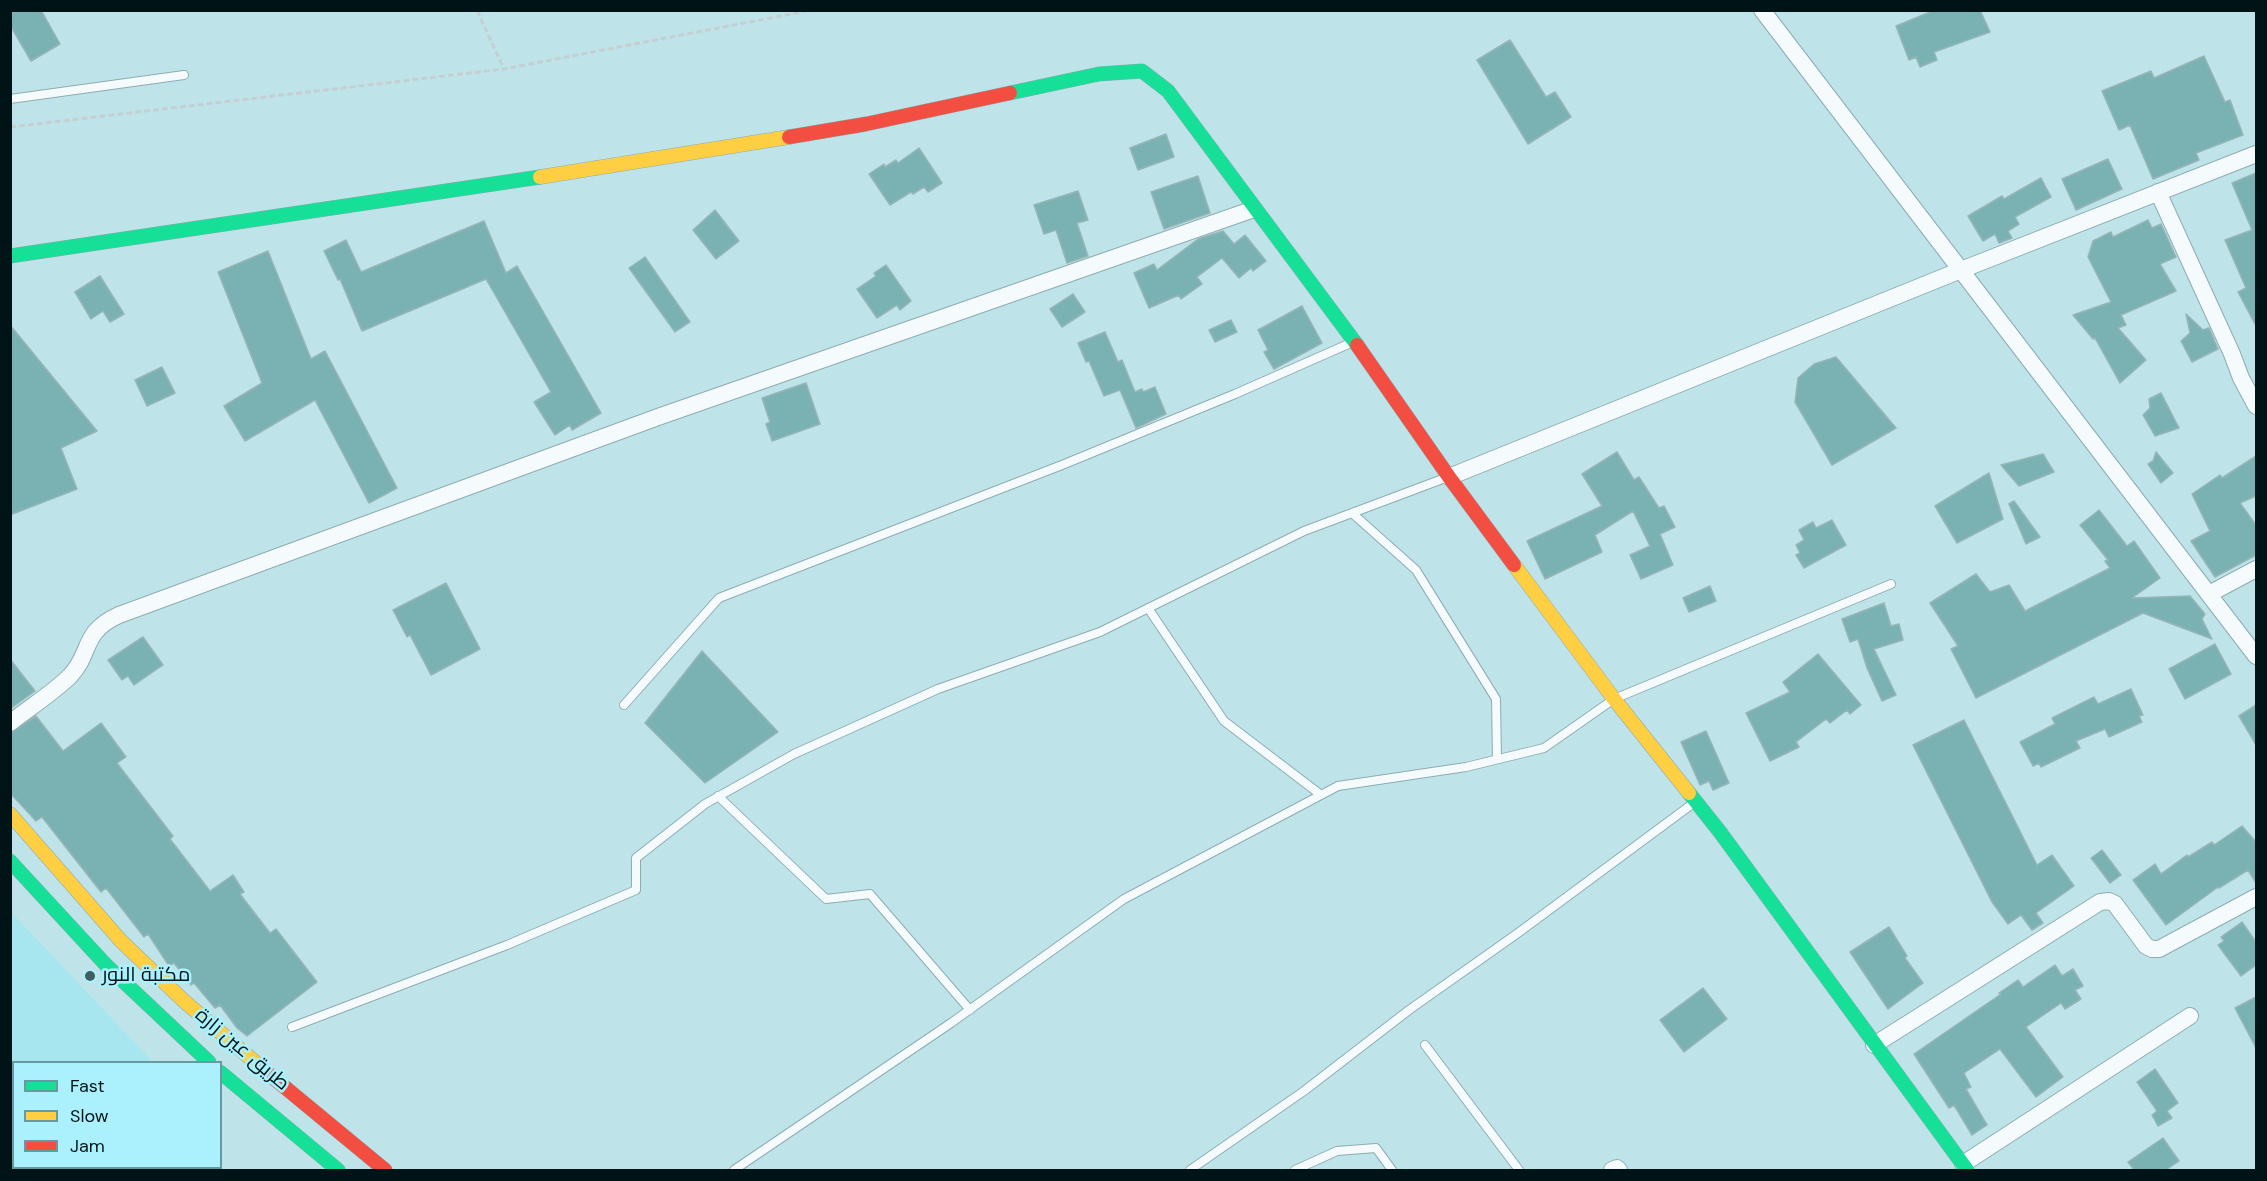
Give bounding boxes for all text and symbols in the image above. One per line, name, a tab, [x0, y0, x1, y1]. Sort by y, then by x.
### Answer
place label: مكتبة النور	[102, 964, 190, 988]
marker: مكتبة النور	[83, 969, 97, 983]
street label: طريق عين زارة	[190, 1004, 294, 1096]
legend	[12, 1061, 222, 1169]
text: Fast	[70, 1074, 105, 1098]
text: Slow	[70, 1104, 109, 1128]
text: Jam	[70, 1134, 105, 1158]

